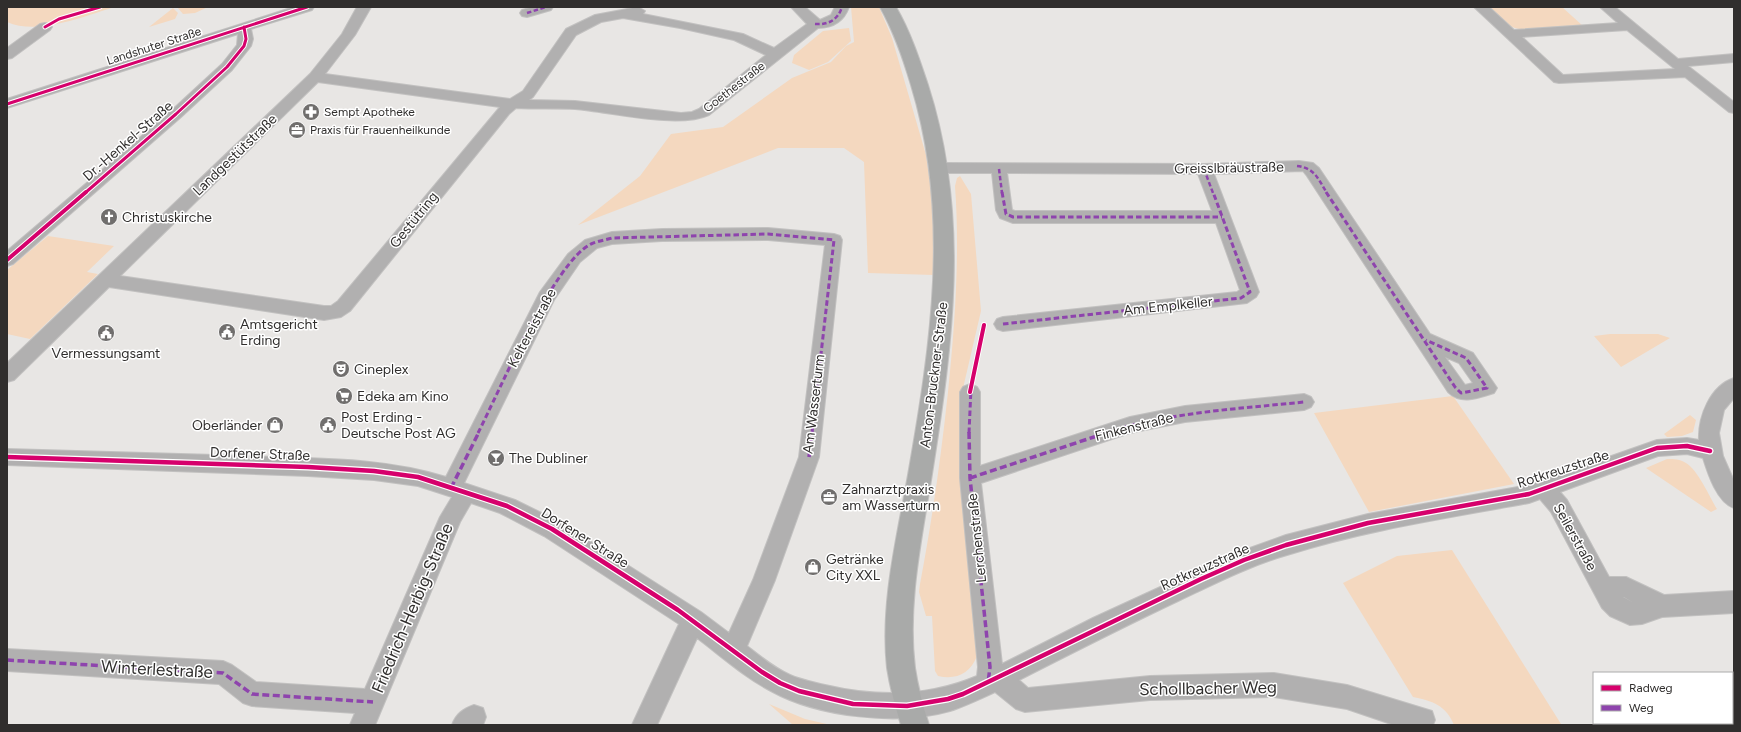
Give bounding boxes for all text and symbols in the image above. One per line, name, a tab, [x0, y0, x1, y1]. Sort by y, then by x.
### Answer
street label: Landshuter Straße	[105, 24, 203, 68]
street label: Goethestraße	[701, 58, 768, 115]
street label: Dr.-Henkel-Straße	[80, 97, 177, 185]
pharmacy icon: Sempt Apotheke	[301, 102, 321, 122]
place label: Sempt Apotheke	[324, 105, 415, 119]
street label: Landgestütstraße	[189, 110, 281, 199]
office icon: Praxis für Frauenheilkunde	[287, 120, 307, 140]
place label: Praxis für Frauenheilkunde	[310, 123, 451, 137]
street label: Greisslbräustraße	[1174, 159, 1284, 177]
street label: Gestütring	[386, 189, 442, 251]
church icon: Christuskirche	[99, 207, 119, 227]
place label: Christuskirche	[122, 209, 212, 226]
street label: Keltereistraße	[504, 285, 560, 370]
street label: Am Emplkeller	[1123, 293, 1214, 319]
street label: Anton-Bruckner-Straße	[917, 301, 951, 449]
place label: Amtsgericht Erding	[240, 316, 318, 349]
public building icon: Amtsgericht Erding	[217, 322, 237, 342]
public building icon: Vermessungsamt	[96, 323, 116, 343]
place label: Vermessungsamt	[52, 345, 160, 362]
street label: Am Wasserturm	[799, 353, 829, 455]
theatre icon: Cineplex	[331, 359, 351, 379]
place label: Cineplex	[354, 361, 409, 378]
supermarket icon: Edeka am Kino	[334, 386, 354, 406]
place label: Edeka am Kino	[357, 388, 449, 405]
place label: Post Erding - Deutsche Post AG	[341, 409, 456, 442]
street label: Finkenstraße	[1093, 409, 1175, 445]
shop icon: Oberländer	[265, 415, 285, 435]
public building icon: Post Erding - Deutsche Post AG	[318, 415, 338, 435]
place label: Oberländer	[192, 417, 262, 434]
street label: Dorfener Straße	[210, 444, 311, 464]
street label: Rotkreuzstraße	[1515, 446, 1611, 492]
bar icon: The Dubliner	[486, 448, 506, 468]
place label: The Dubliner	[509, 450, 588, 467]
place label: Zahnarztpraxis am Wasserturm	[842, 481, 940, 514]
office icon: Zahnarztpraxis am Wasserturm	[819, 487, 839, 507]
street label: Lerchenstraße	[964, 492, 990, 584]
street label: Seilerstraße	[1550, 500, 1601, 574]
street label: Dorfener Straße	[538, 504, 632, 572]
street label: Friedrich-Herbig-Straße	[367, 520, 457, 696]
street label: Rotkreuzstraße	[1158, 540, 1252, 594]
place label: Getränke City XXL	[826, 551, 884, 584]
shop icon: Getränke City XXL	[803, 557, 823, 577]
street label: Winterlestraße	[101, 656, 213, 682]
legend	[1593, 672, 1733, 724]
street label: Schollbacher Weg	[1139, 677, 1277, 699]
text: Radweg	[1629, 681, 1673, 695]
text: Weg	[1629, 701, 1654, 715]

